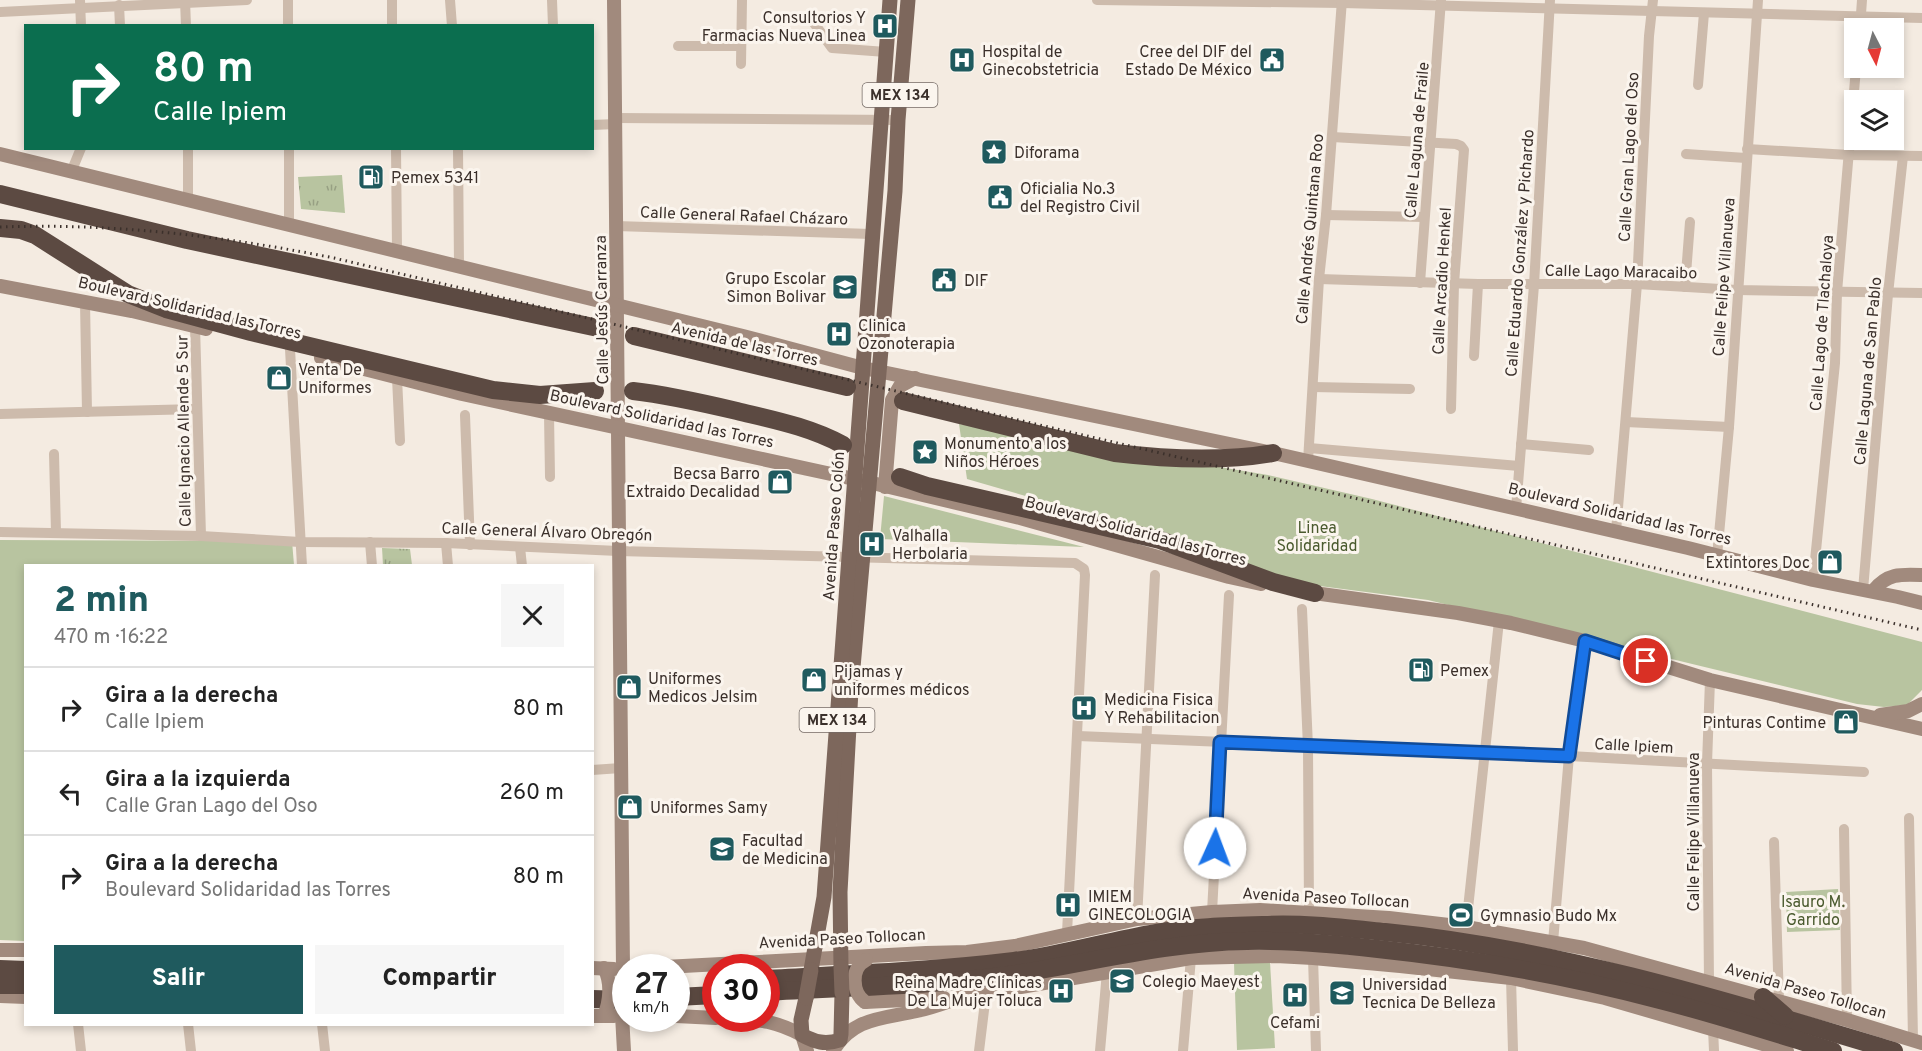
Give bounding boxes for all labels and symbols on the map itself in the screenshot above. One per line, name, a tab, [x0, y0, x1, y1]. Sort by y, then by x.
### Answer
place label: Consultorios Y Farmacias Nueva Linea	[702, 9, 866, 47]
hospital icon: Consultorios Y Farmacias Nueva Linea	[870, 11, 900, 41]
north arrow	[1844, 18, 1904, 78]
place label: Hospital de Ginecobstetricia	[982, 43, 1099, 81]
place label: Cree del DIF del Estado De México	[1125, 43, 1252, 81]
hospital icon: Hospital de Ginecobstetricia	[947, 45, 977, 75]
public building icon: Cree del DIF del Estado De México	[1257, 45, 1287, 75]
street label: Calle Laguna de Fraile	[1401, 61, 1435, 219]
street label: Calle Gran Lago del Oso	[1616, 72, 1644, 243]
road number: MEX 134	[862, 83, 938, 107]
street label: Calle Eduardo González y Pichardo	[1502, 128, 1540, 378]
street label: Calle Andrés Quintana Roo	[1293, 133, 1329, 325]
place icon: Diforama	[979, 137, 1009, 167]
place label: Diforama	[1014, 144, 1079, 164]
fuel station icon: Pemex 5341	[356, 162, 386, 192]
place label: Pemex 5341	[391, 169, 479, 189]
place label: Oficialia No.3 del Registro Civil	[1020, 180, 1140, 218]
public building icon: Oficialia No.3 del Registro Civil	[985, 182, 1015, 212]
street label: Calle Felipe Villanueva	[1709, 197, 1741, 357]
street label: Calle General Rafael Cházaro	[640, 203, 848, 231]
street label: Calle Arcadio Henkel	[1429, 207, 1457, 355]
street label: Calle Lago de Tlachaloya	[1807, 234, 1839, 412]
street label: Calle Jesús Carranza	[592, 235, 614, 385]
street label: Calle Lago Maracaibo	[1544, 262, 1698, 284]
public building icon: DIF	[929, 265, 959, 295]
place label: Grupo Escolar Simon Bolivar	[725, 270, 826, 308]
school or university icon: Grupo Escolar Simon Bolivar	[830, 272, 860, 302]
place label: DIF	[964, 272, 988, 292]
street label: Boulevard Solidaridad las Torres	[76, 273, 303, 344]
street label: Calle Laguna de San Pablo	[1851, 276, 1887, 466]
place label: Clinica Ozonoterapia	[858, 317, 955, 355]
street label: Avenida de las Torres	[669, 318, 820, 372]
hospital icon: Clinica Ozonoterapia	[824, 319, 854, 349]
street label: Calle Ignacio Allende 5 Sur	[173, 335, 197, 527]
place label: Venta De Uniformes	[298, 361, 372, 399]
shop icon: Venta De Uniformes	[264, 363, 294, 393]
street label: Boulevard Solidaridad las Torres	[548, 386, 776, 454]
place label: Monumento a los Niños Héroes	[944, 435, 1066, 473]
place icon: Monumento a los Niños Héroes	[910, 437, 940, 467]
street label: Avenida Paseo Colón	[820, 451, 850, 602]
place label: Becsa Barro Extraido Decalidad	[626, 465, 760, 503]
shop icon: Becsa Barro Extraido Decalidad	[765, 467, 795, 497]
street label: Boulevard Solidaridad las Torres	[1506, 479, 1733, 550]
street label: Boulevard Solidaridad las Torres	[1022, 493, 1249, 571]
street label: Calle General Álvaro Obregón	[441, 517, 653, 547]
park label: Linea Solidaridad	[1277, 519, 1357, 557]
place label: Valhalla Herbolaria	[892, 527, 968, 565]
hospital icon: Valhalla Herbolaria	[857, 529, 887, 559]
shop icon: Extintores Doc	[1815, 547, 1845, 577]
place label: Extintores Doc	[1706, 554, 1810, 574]
pin	[1620, 635, 1671, 686]
fuel station icon: Pemex	[1406, 655, 1436, 685]
place label: Pemex	[1440, 662, 1489, 682]
place label: Pijamas y uniformes médicos	[834, 663, 969, 701]
shop icon: Pijamas y uniformes médicos	[799, 665, 829, 695]
place label: Uniformes Medicos Jelsim	[648, 670, 758, 708]
shop icon: Uniformes Medicos Jelsim	[614, 672, 644, 702]
place label: Medicina Fisica Y Rehabilitacion	[1104, 691, 1220, 729]
hospital icon: Medicina Fisica Y Rehabilitacion	[1069, 693, 1099, 723]
shop icon: Pinturas Contime	[1831, 707, 1861, 737]
road number: MEX 134	[800, 708, 874, 732]
place label: Pinturas Contime	[1702, 714, 1826, 734]
street label: Calle Ipiem	[1594, 735, 1674, 759]
street label: Calle Felipe Villanueva	[1685, 752, 1705, 912]
shop icon: Uniformes Samy	[615, 792, 645, 822]
place label: Uniformes Samy	[650, 799, 768, 819]
position arrow	[1183, 816, 1247, 880]
place label: Facultad de Medicina	[742, 832, 828, 870]
school or university icon: Facultad de Medicina	[707, 834, 737, 864]
street label: Avenida Paseo Tollocan	[1242, 885, 1410, 913]
place label: IMIEM GINECOLOGIA	[1088, 888, 1192, 926]
hospital icon: IMIEM GINECOLOGIA	[1053, 890, 1083, 920]
park label: Isauro M. Garrido	[1781, 893, 1845, 931]
sports icon: Gymnasio Budo Mx	[1446, 900, 1476, 930]
place label: Gymnasio Budo Mx	[1480, 907, 1617, 927]
street label: Avenida Paseo Tollocan	[758, 926, 926, 954]
speed limit sign: 30	[702, 954, 780, 1032]
street label: Avenida Paseo Tollocan	[1722, 959, 1889, 1025]
school or university icon: Colegio Maeyest	[1107, 966, 1137, 996]
place label: Colegio Maeyest	[1142, 973, 1260, 993]
place label: Reina Madre Clinicas De La Mujer Toluca	[894, 974, 1042, 1012]
hospital icon: Reina Madre Clinicas De La Mujer Toluca	[1046, 976, 1076, 1006]
place label: Universidad Tecnica De Belleza	[1362, 976, 1496, 1014]
school or university icon: Universidad Tecnica De Belleza	[1327, 978, 1357, 1008]
hospital icon: Cefami	[1280, 980, 1310, 1010]
place label: Cefami	[1270, 1014, 1320, 1034]

